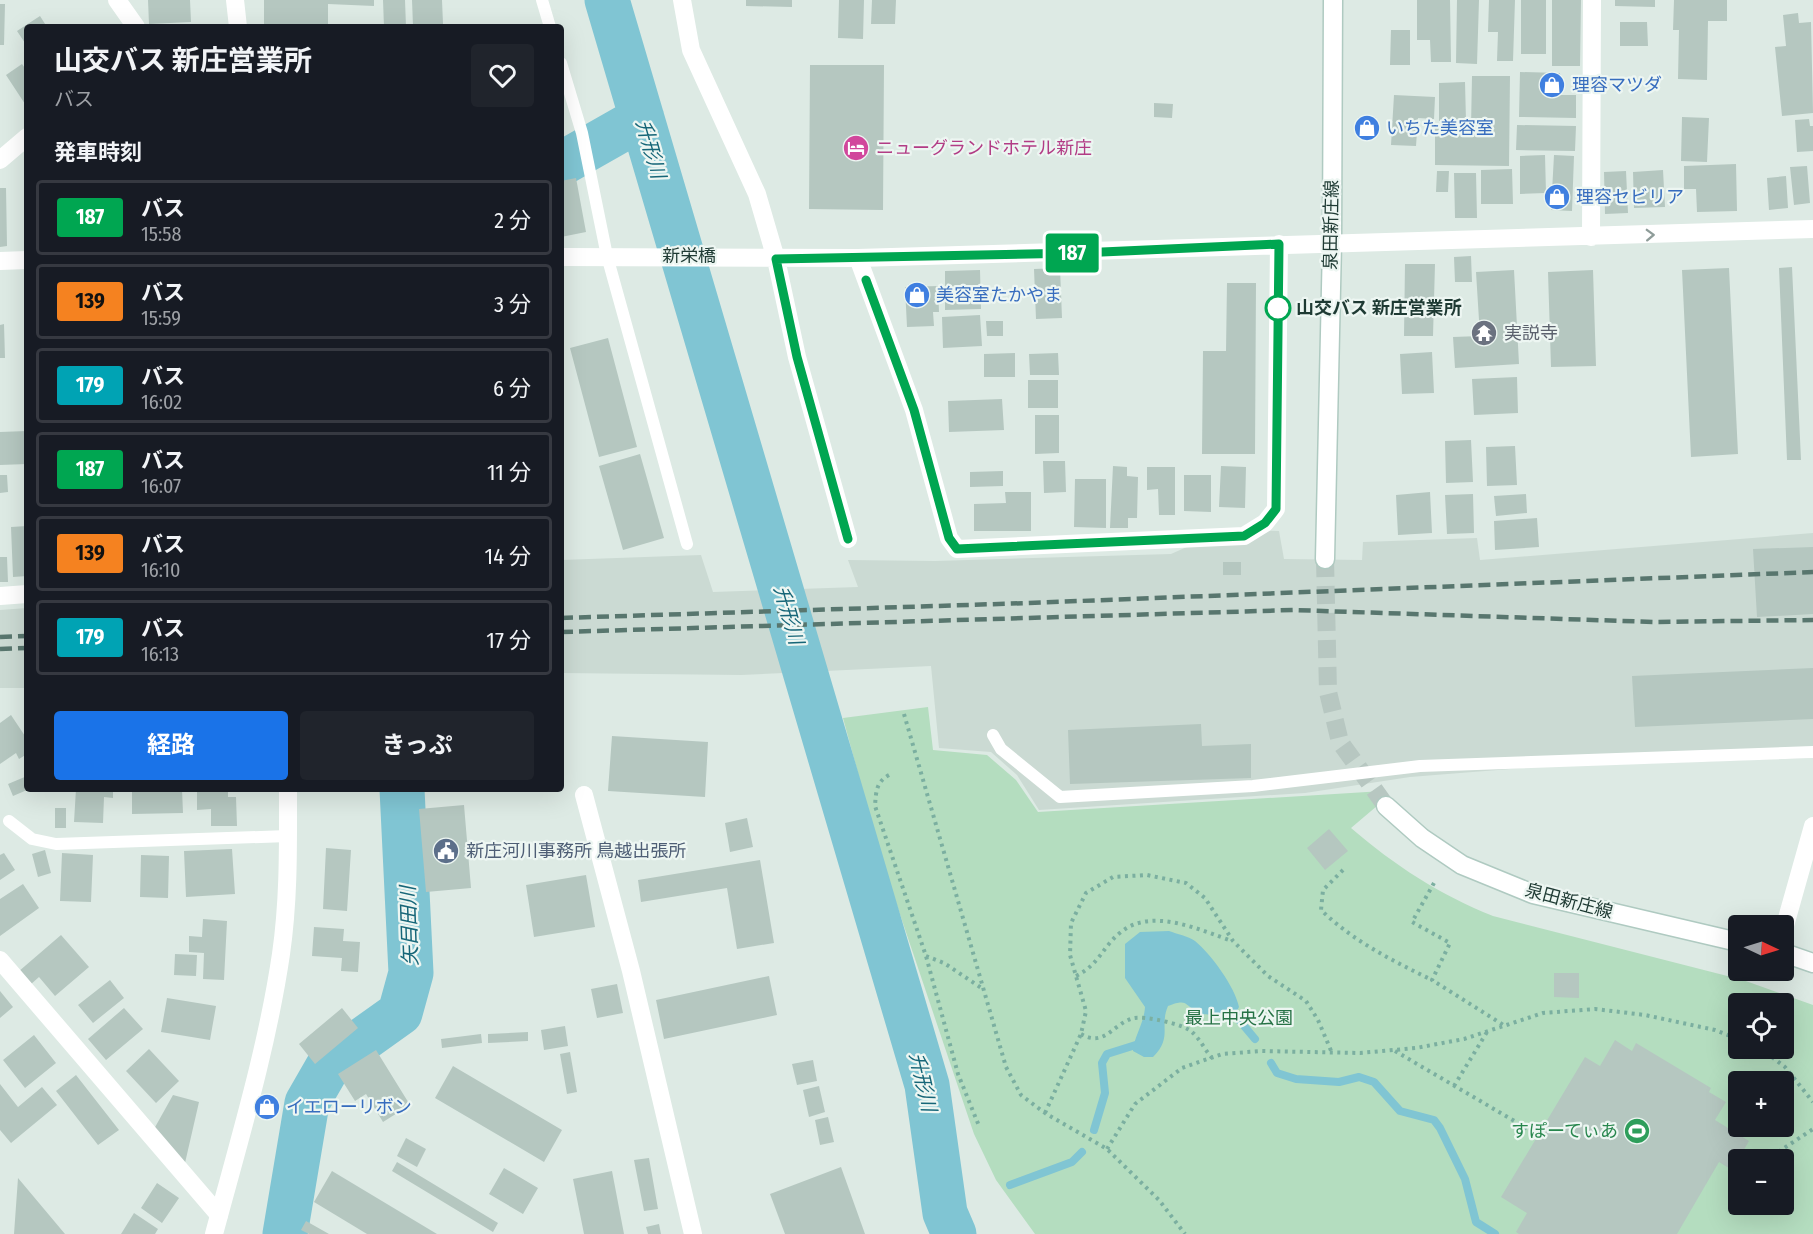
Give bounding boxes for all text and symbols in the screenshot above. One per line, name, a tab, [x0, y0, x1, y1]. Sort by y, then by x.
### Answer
text: 山交バス 新庄営業所	[54, 44, 312, 77]
button: heart	[471, 44, 534, 107]
shop icon: 理容マツダ	[1537, 70, 1567, 100]
place label: 理容マツダ	[1572, 74, 1662, 96]
text: バス	[54, 87, 94, 111]
shop icon: いちた美容室	[1352, 113, 1382, 143]
water label: 升形川	[631, 117, 671, 183]
place label: いちた美容室	[1386, 117, 1494, 139]
hotel icon: ニューグランドホテル新庄	[841, 133, 871, 163]
place label: ニューグランドホテル新庄	[876, 137, 1092, 159]
text: 発車時刻	[54, 139, 142, 166]
street label: 泉田新庄線	[1319, 180, 1343, 270]
shop icon: 理容セビリア	[1542, 182, 1572, 212]
place label: 理容セビリア	[1576, 186, 1684, 208]
text: バス	[141, 195, 185, 222]
text: 187	[76, 204, 104, 230]
text: 2 分	[494, 207, 531, 234]
text: 15:58	[141, 222, 181, 246]
one-way arrow	[1645, 229, 1654, 241]
line badge: 187	[1038, 234, 1106, 272]
text: 187	[1058, 240, 1086, 266]
street label: 新栄橋	[662, 245, 716, 267]
text: バス	[141, 279, 185, 306]
shop icon: 美容室たかやま	[902, 280, 932, 310]
place label: 美容室たかやま	[936, 284, 1062, 306]
text: 139	[75, 288, 105, 314]
text: 3 分	[494, 291, 531, 318]
marker: 山交バス 新庄営業所	[1265, 295, 1291, 321]
place label: 山交バス 新庄営業所	[1296, 297, 1462, 319]
text: 15:59	[141, 306, 181, 330]
temple icon: 実説寺	[1469, 318, 1499, 348]
place label: 実説寺	[1504, 322, 1558, 344]
text: バス	[141, 363, 185, 390]
text: 179	[76, 372, 104, 398]
text: 6 分	[493, 375, 531, 402]
text: 16:02	[141, 390, 182, 414]
text: バス	[141, 447, 185, 474]
text: 187	[76, 456, 104, 482]
text: 11 分	[487, 459, 531, 486]
text: 16:07	[141, 474, 181, 498]
text: バス	[141, 531, 185, 558]
text: 139	[75, 540, 105, 566]
text: 14 分	[485, 543, 531, 570]
text: 16:10	[141, 558, 180, 582]
water label: 升形川	[769, 583, 809, 649]
text: バス	[141, 615, 185, 642]
text: 179	[76, 624, 104, 650]
text: 17 分	[486, 627, 531, 654]
text: 16:13	[141, 642, 179, 666]
button: 経路	[54, 711, 288, 780]
button: きっぷ	[300, 711, 534, 780]
public building icon: 新庄河川事務所 鳥越出張所	[431, 836, 461, 866]
place label: 新庄河川事務所 鳥越出張所	[466, 840, 686, 862]
street label: 泉田新庄線	[1523, 879, 1615, 923]
water label: 矢目田川	[396, 884, 422, 966]
north arrow	[1728, 915, 1794, 981]
map controls	[1728, 915, 1794, 1215]
button: locate	[1728, 993, 1794, 1059]
park label: 最上中央公園	[1185, 1007, 1293, 1029]
water label: 升形川	[905, 1050, 942, 1116]
button: +	[1728, 1071, 1794, 1137]
shop icon: イエローリボン	[252, 1092, 282, 1122]
place label: イエローリボン	[286, 1096, 412, 1118]
sports icon: すぽーてぃあ	[1622, 1116, 1652, 1146]
place label: すぽーてぃあ	[1511, 1120, 1618, 1142]
button: −	[1728, 1149, 1794, 1215]

